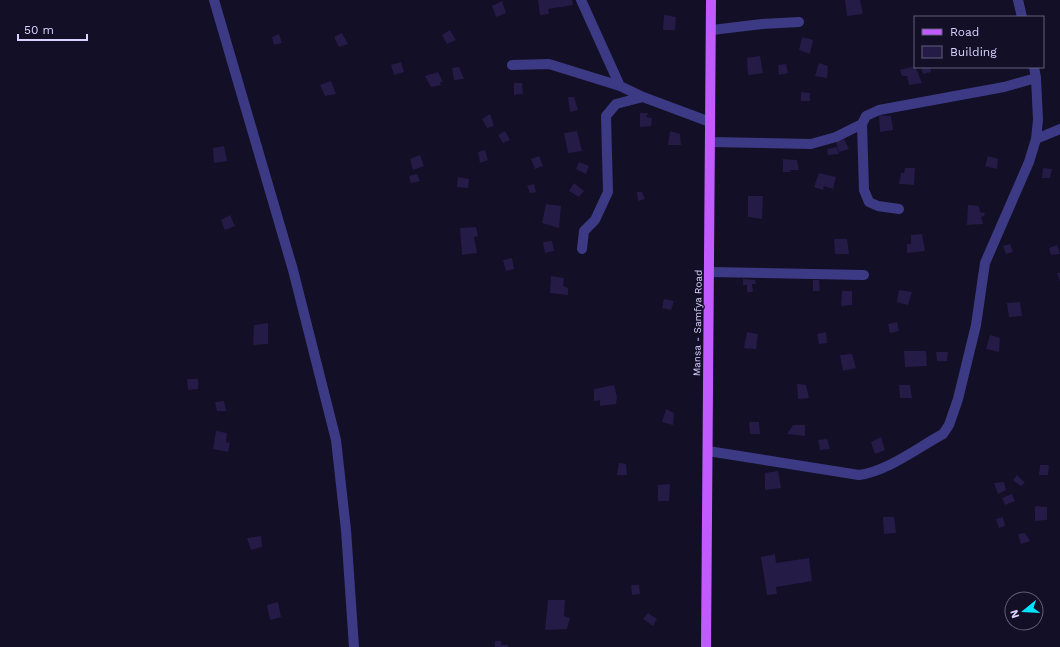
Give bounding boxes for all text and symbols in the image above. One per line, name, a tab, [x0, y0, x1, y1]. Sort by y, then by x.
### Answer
scale bar	[18, 16, 87, 42]
legend	[914, 16, 1044, 68]
text: 50 m	[24, 23, 54, 37]
text: Road	[950, 25, 979, 39]
text: Building	[950, 45, 997, 59]
street label: Mansa - Samfya Road	[691, 270, 704, 376]
north arrow	[1004, 591, 1044, 631]
text: N	[1008, 608, 1022, 620]

